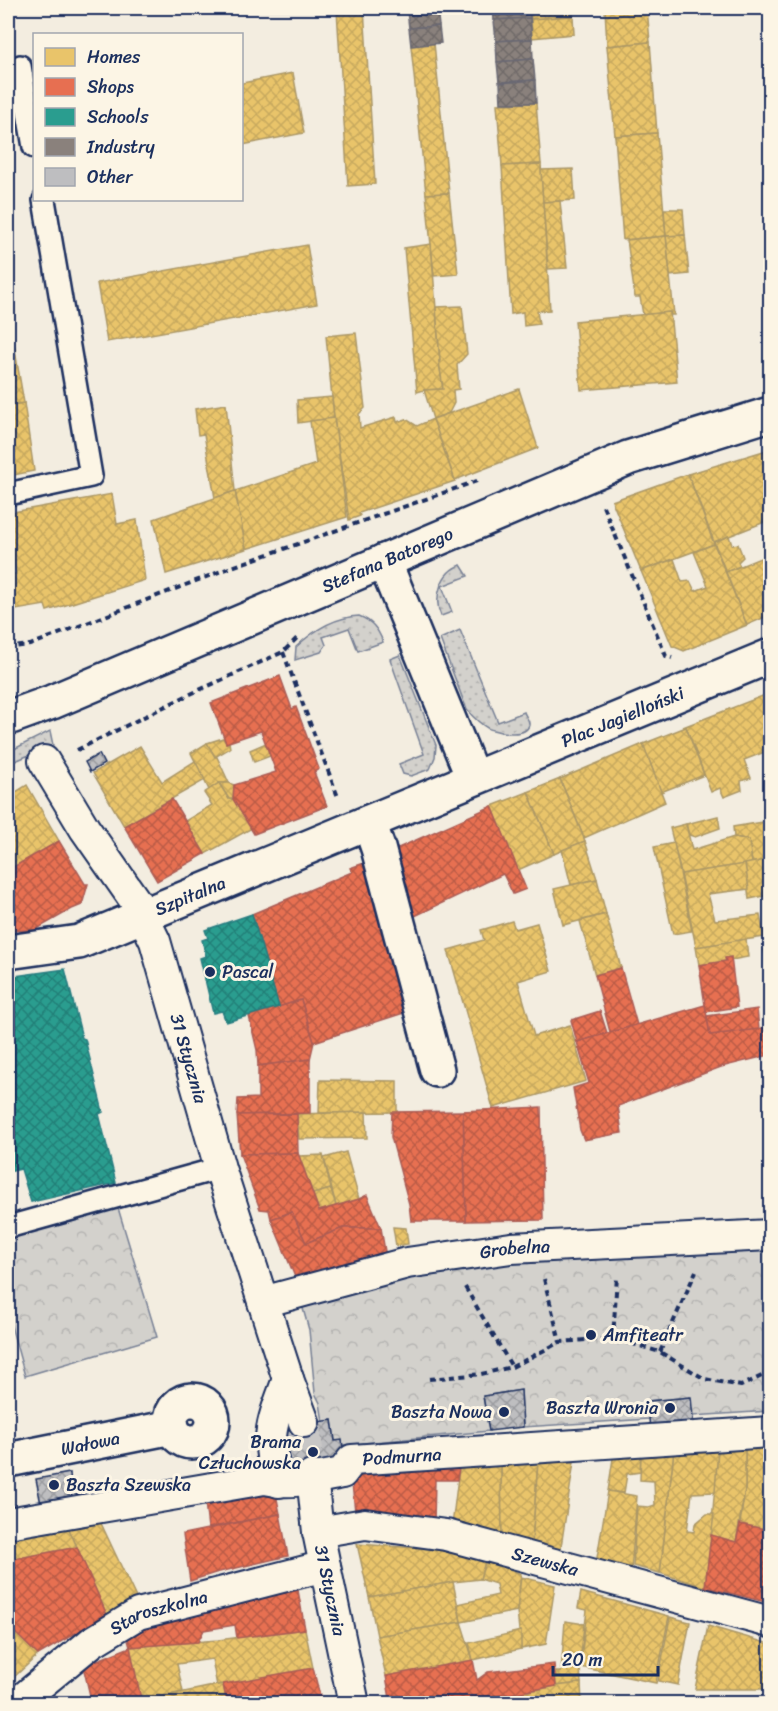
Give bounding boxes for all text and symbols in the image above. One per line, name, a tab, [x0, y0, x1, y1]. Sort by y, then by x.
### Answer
legend	[33, 33, 243, 201]
text: Homes	[87, 41, 141, 73]
text: Shops	[87, 71, 134, 103]
text: Schools	[87, 101, 149, 133]
text: Industry	[86, 131, 156, 163]
text: Other	[87, 161, 134, 193]
street label: Stefana Batorego	[316, 518, 458, 602]
street label: Plac Jagielloński	[556, 677, 690, 757]
street label: Szpitalna	[150, 867, 231, 925]
place label: Pascal	[222, 956, 274, 988]
marker: Pascal	[203, 965, 217, 979]
street label: 31 Stycznia	[161, 1010, 217, 1108]
street label: Grobelna	[478, 1230, 551, 1268]
place label: Amfiteatr	[602, 1319, 684, 1351]
marker: Amfiteatr	[584, 1328, 598, 1342]
place label: Baszta Wronia	[546, 1392, 659, 1424]
place label: Baszta Nowa	[391, 1396, 492, 1428]
marker: Baszta Wronia	[663, 1401, 677, 1415]
marker: Baszta Nowa	[497, 1405, 511, 1419]
street label: Wałowa	[58, 1422, 123, 1465]
place label: Brama Człuchowska	[199, 1426, 302, 1479]
street label: Podmurna	[361, 1438, 442, 1475]
marker: Brama Człuchowska	[306, 1445, 320, 1459]
place label: Baszta Szewska	[66, 1469, 191, 1501]
marker: Baszta Szewska	[47, 1478, 61, 1492]
street label: Szewska	[508, 1537, 583, 1586]
street label: 31 Stycznia	[305, 1542, 355, 1640]
street label: Staroszkolna	[103, 1581, 211, 1644]
scale bar	[553, 1639, 658, 1677]
text: 20 m	[562, 1644, 602, 1676]

